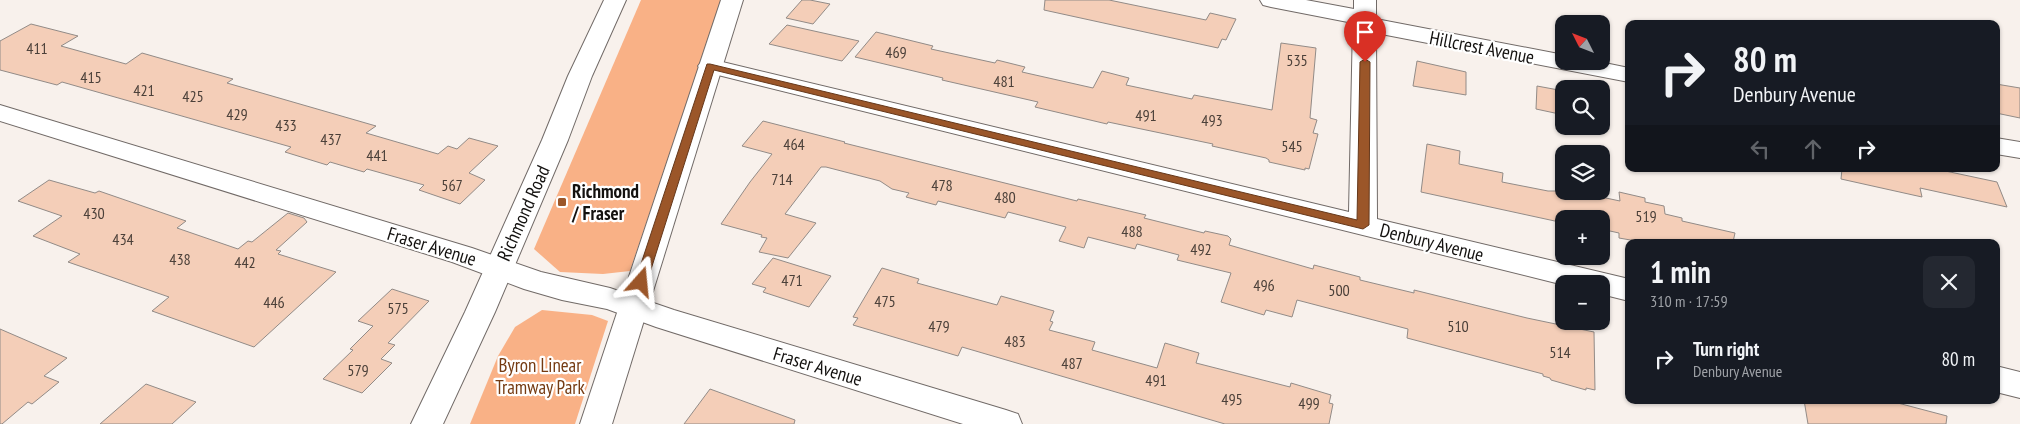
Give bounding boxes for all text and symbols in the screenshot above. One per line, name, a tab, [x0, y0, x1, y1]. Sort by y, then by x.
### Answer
pin	[1344, 11, 1386, 62]
north arrow	[1555, 15, 1610, 70]
map controls	[1555, 15, 1610, 330]
icon: arrive	[1351, 18, 1379, 46]
street label: Hillcrest Avenue	[1428, 25, 1537, 69]
text: 80 m	[1733, 36, 1797, 82]
house number: 411	[26, 38, 48, 58]
icon: right	[1650, 40, 1715, 105]
house number: 469	[885, 42, 907, 62]
house number: 535	[1286, 50, 1308, 70]
house number: 415	[80, 67, 102, 87]
house number: 481	[993, 71, 1015, 91]
house number: 421	[133, 80, 155, 100]
button: search	[1555, 80, 1610, 135]
text: Denbury Avenue	[1733, 80, 1856, 108]
house number: 425	[182, 86, 204, 106]
house number: 429	[226, 104, 248, 124]
house number: 491	[1135, 105, 1157, 125]
house number: 493	[1201, 110, 1223, 130]
house number: 433	[275, 115, 297, 135]
house number: 437	[320, 129, 342, 149]
house number: 464	[783, 134, 805, 154]
icon: left	[1746, 135, 1774, 163]
icon: ahead	[1799, 135, 1827, 163]
icon: right	[1852, 135, 1880, 163]
house number: 545	[1281, 136, 1303, 156]
house number: 441	[366, 145, 388, 165]
button: layers	[1555, 145, 1610, 200]
street label: Richmond Road	[491, 162, 555, 264]
house number: 714	[771, 169, 793, 189]
house number: 567	[441, 175, 463, 195]
house number: 478	[931, 175, 953, 195]
place label: Richmond / Fraser	[571, 179, 639, 225]
house number: 480	[994, 187, 1016, 207]
marker: Richmond / Fraser	[556, 196, 568, 208]
house number: 430	[83, 203, 105, 223]
house number: 519	[1635, 206, 1657, 226]
button: +	[1555, 210, 1610, 265]
street label: Denbury Avenue	[1378, 218, 1486, 267]
street label: Fraser Avenue	[385, 221, 479, 271]
house number: 488	[1121, 221, 1143, 241]
house number: 434	[112, 229, 134, 249]
house number: 492	[1190, 239, 1212, 259]
house number: 438	[169, 249, 191, 269]
house number: 442	[234, 252, 256, 272]
text: 1 min	[1650, 252, 1711, 291]
position arrow	[614, 255, 666, 307]
button: close	[1923, 256, 1975, 308]
house number: 471	[781, 270, 803, 290]
house number: 496	[1253, 275, 1275, 295]
button: −	[1555, 275, 1610, 330]
house number: 500	[1328, 280, 1350, 300]
house number: 475	[874, 291, 896, 311]
text: 310 m · 17:59	[1650, 291, 1728, 311]
house number: 446	[263, 292, 285, 312]
house number: 575	[387, 298, 409, 318]
house number: 479	[928, 316, 950, 336]
house number: 510	[1447, 316, 1469, 336]
house number: 483	[1004, 331, 1026, 351]
text: Turn right	[1693, 337, 1759, 361]
street label: Fraser Avenue	[771, 341, 865, 391]
house number: 514	[1549, 342, 1571, 362]
icon: right	[1650, 345, 1678, 373]
text: 80 m	[1942, 347, 1975, 371]
park label: Byron Linear Tramway Park	[495, 353, 585, 399]
house number: 487	[1061, 353, 1083, 373]
house number: 579	[347, 360, 369, 380]
text: Denbury Avenue	[1693, 361, 1782, 381]
house number: 491	[1145, 370, 1167, 390]
house number: 495	[1221, 389, 1243, 409]
house number: 499	[1298, 393, 1320, 413]

